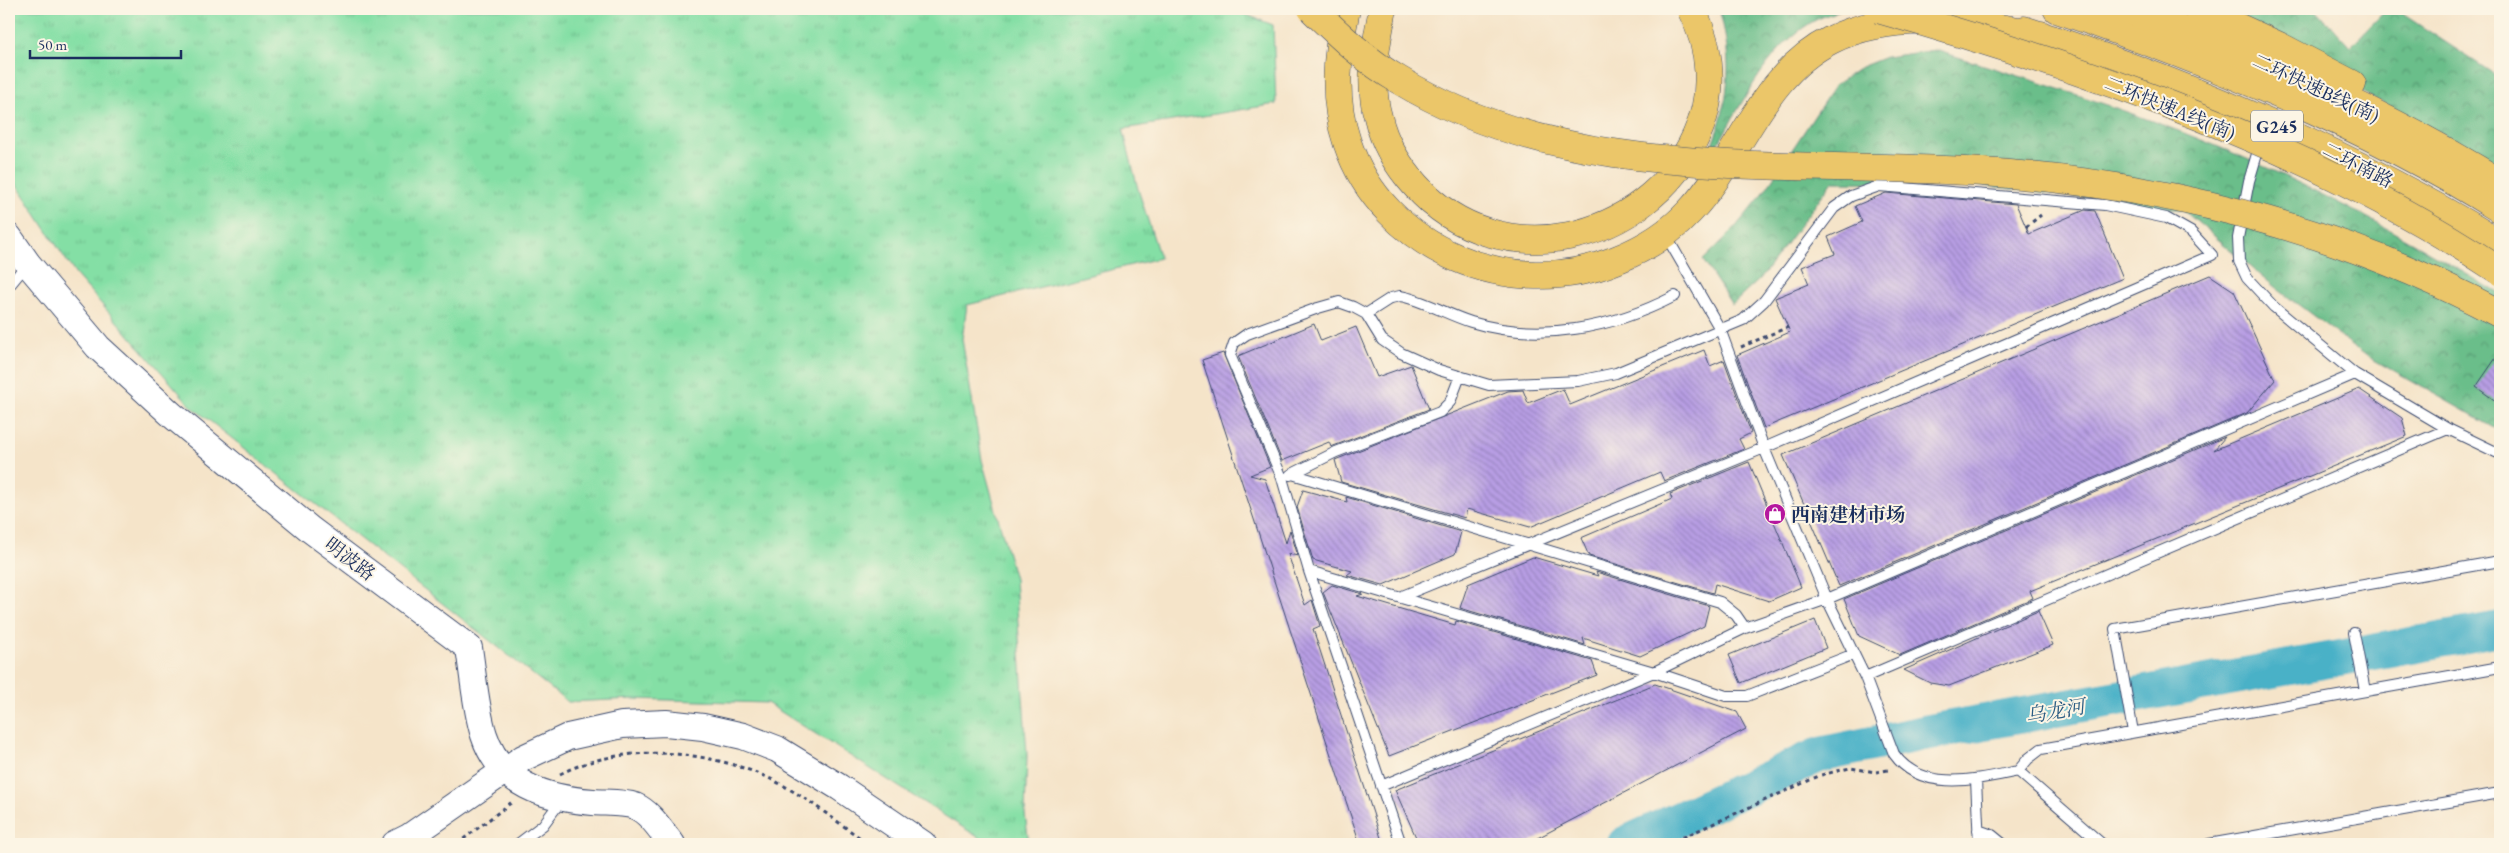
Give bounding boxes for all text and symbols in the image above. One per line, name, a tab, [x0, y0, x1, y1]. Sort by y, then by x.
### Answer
scale bar	[30, 28, 181, 60]
text: 50 m	[38, 35, 67, 54]
street label: 二环快速B线(南)	[2249, 48, 2383, 128]
street label: 二环快速A线(南)	[2101, 70, 2239, 146]
road number: G245	[2251, 110, 2303, 142]
street label: 二环南路	[2318, 137, 2398, 193]
shop icon: 西南建材市场	[1763, 502, 1787, 526]
place label: 西南建材市场	[1791, 502, 1905, 527]
street label: 明波路	[320, 532, 380, 586]
water label: 乌龙河	[2023, 692, 2090, 729]

